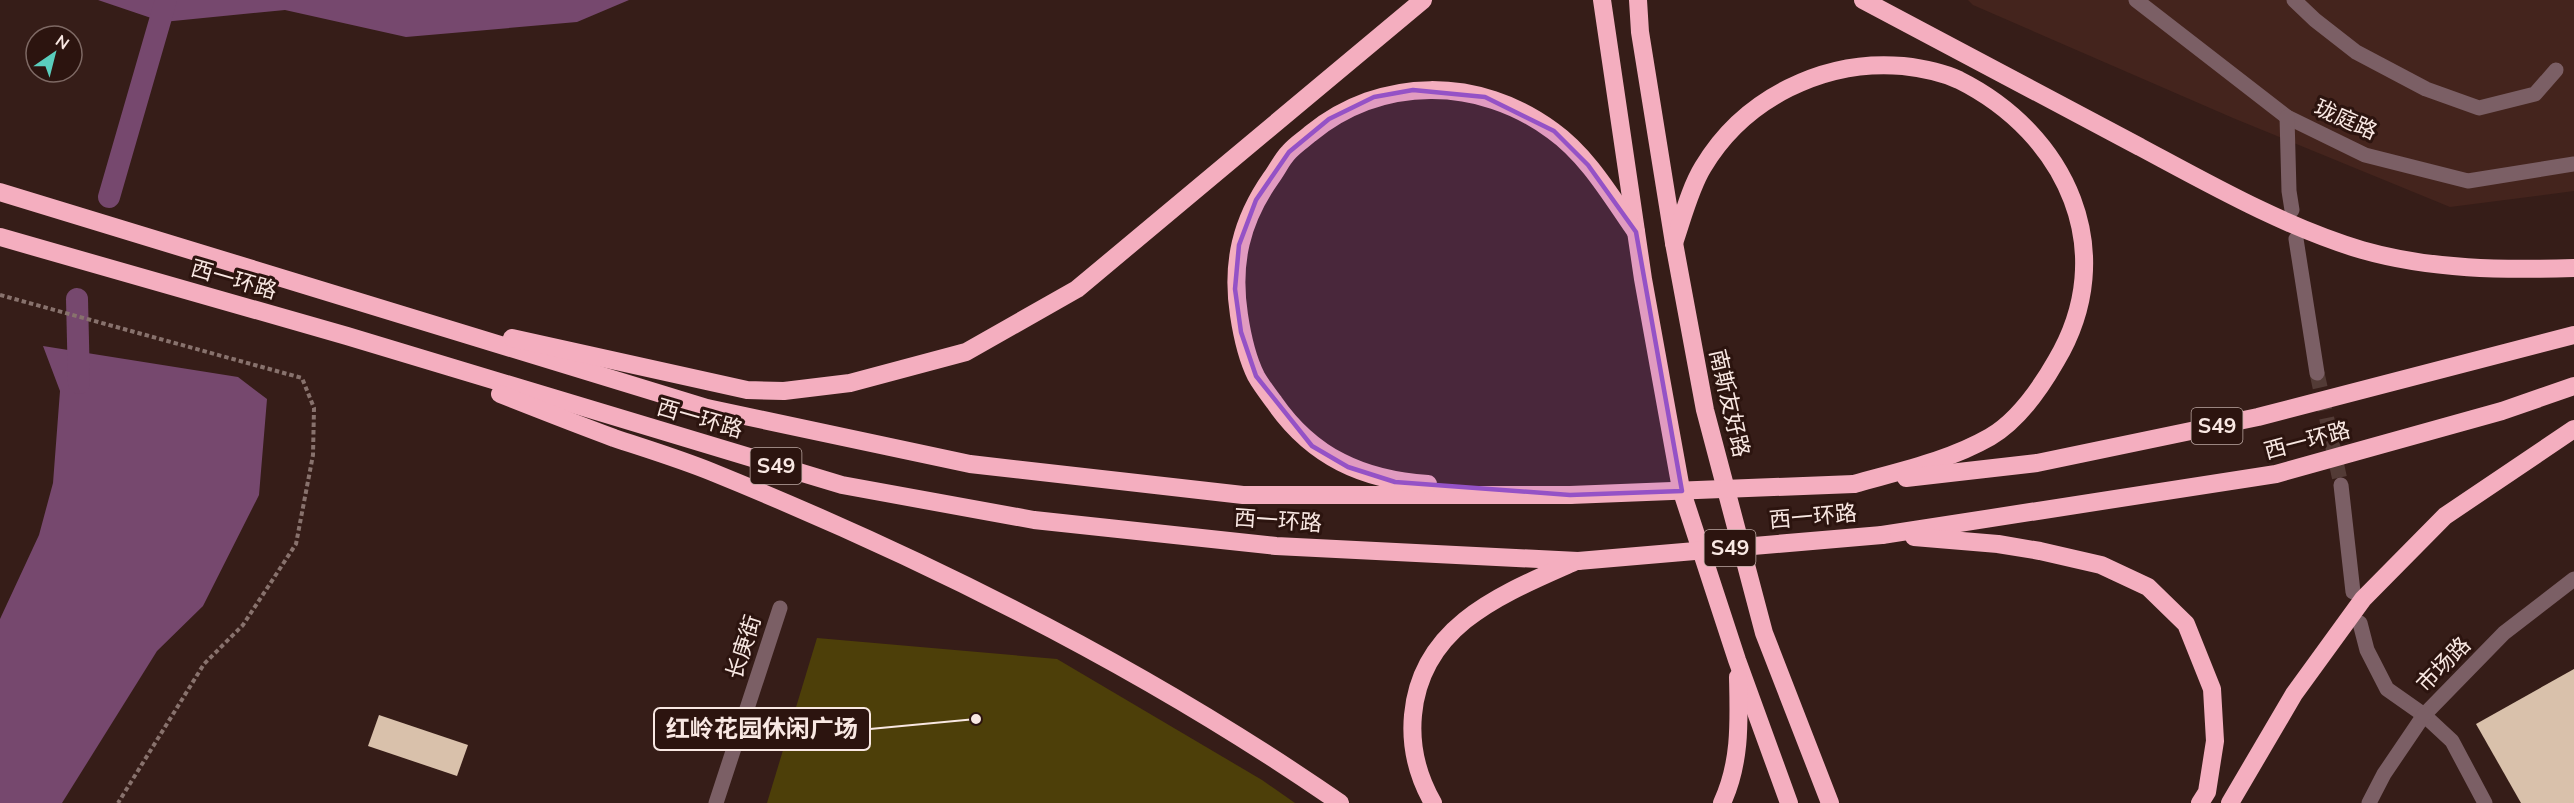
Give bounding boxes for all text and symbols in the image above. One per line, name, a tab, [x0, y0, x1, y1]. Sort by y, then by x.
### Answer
north arrow	[24, 24, 84, 84]
text: N	[52, 30, 73, 53]
street label: 珑庭路	[2310, 93, 2382, 145]
street label: 西一环路	[188, 253, 280, 305]
street label: 南斯友好路	[1704, 346, 1756, 460]
street label: 西一环路	[654, 392, 746, 444]
road number: S49	[2192, 408, 2242, 444]
street label: 西一环路	[2261, 415, 2353, 465]
road number: S49	[750, 448, 802, 484]
street label: 西一环路	[1768, 498, 1858, 534]
street label: 西一环路	[1233, 503, 1323, 537]
road number: S49	[1704, 530, 1756, 566]
street label: 长庚街	[719, 611, 767, 683]
street label: 市场路	[2410, 631, 2476, 697]
callout: 红岭花园休闲广场	[654, 708, 870, 750]
text: 红岭花园休闲广场	[666, 713, 858, 743]

